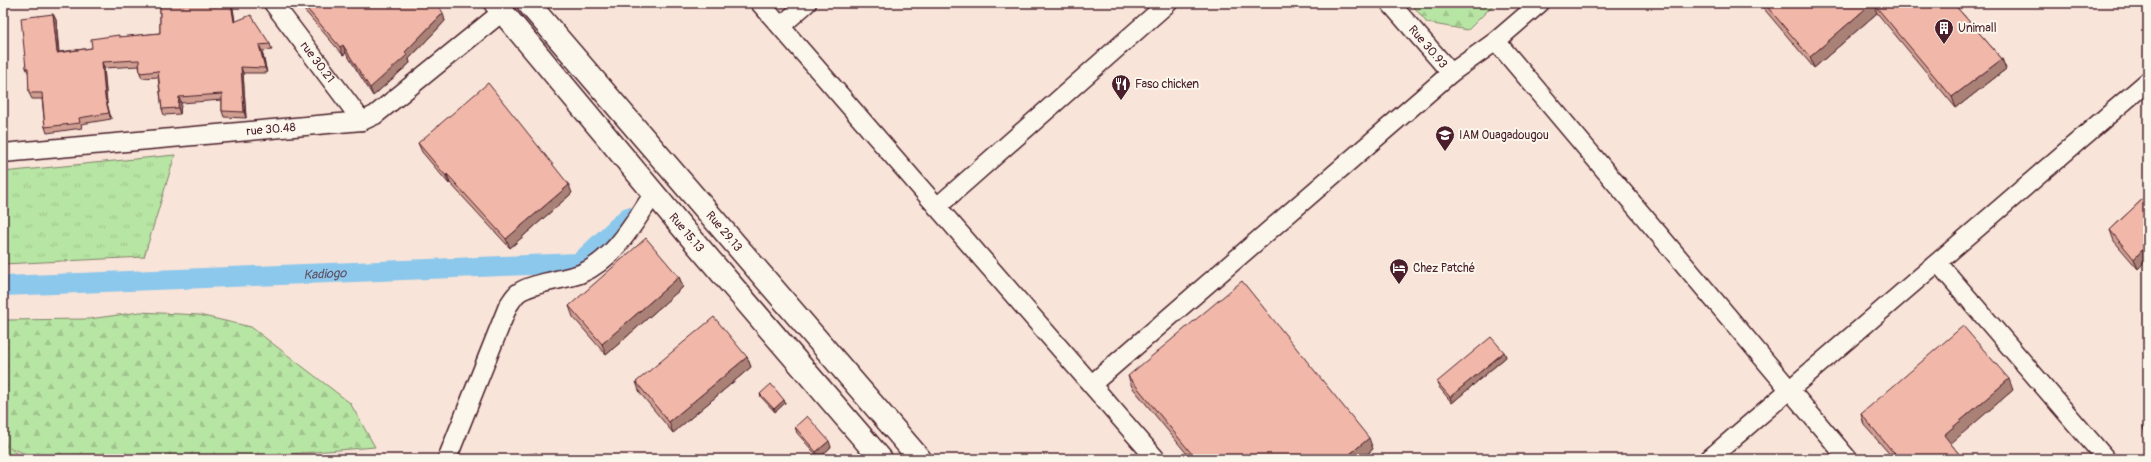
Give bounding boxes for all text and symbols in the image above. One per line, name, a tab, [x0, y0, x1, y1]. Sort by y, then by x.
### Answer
building icon: Unimall	[1933, 17, 1955, 45]
place label: Unimall	[1958, 21, 1997, 36]
street label: Rue 30.93	[1405, 23, 1451, 72]
street label: rue 30.21	[297, 39, 338, 86]
restaurant icon: Faso chicken	[1110, 73, 1132, 101]
place label: Faso chicken	[1135, 77, 1199, 92]
street label: rue 30.48	[246, 120, 296, 139]
school or university icon: IAM Ouagadougou	[1434, 124, 1456, 152]
place label: IAM Ouagadougou	[1459, 128, 1549, 143]
street label: Rue 29.13	[702, 208, 746, 255]
street label: Rue 15.13	[665, 210, 707, 256]
hotel icon: Chez Patché	[1388, 257, 1410, 285]
place label: Chez Patché	[1413, 261, 1475, 276]
water label: Kadiogo	[303, 265, 348, 283]

